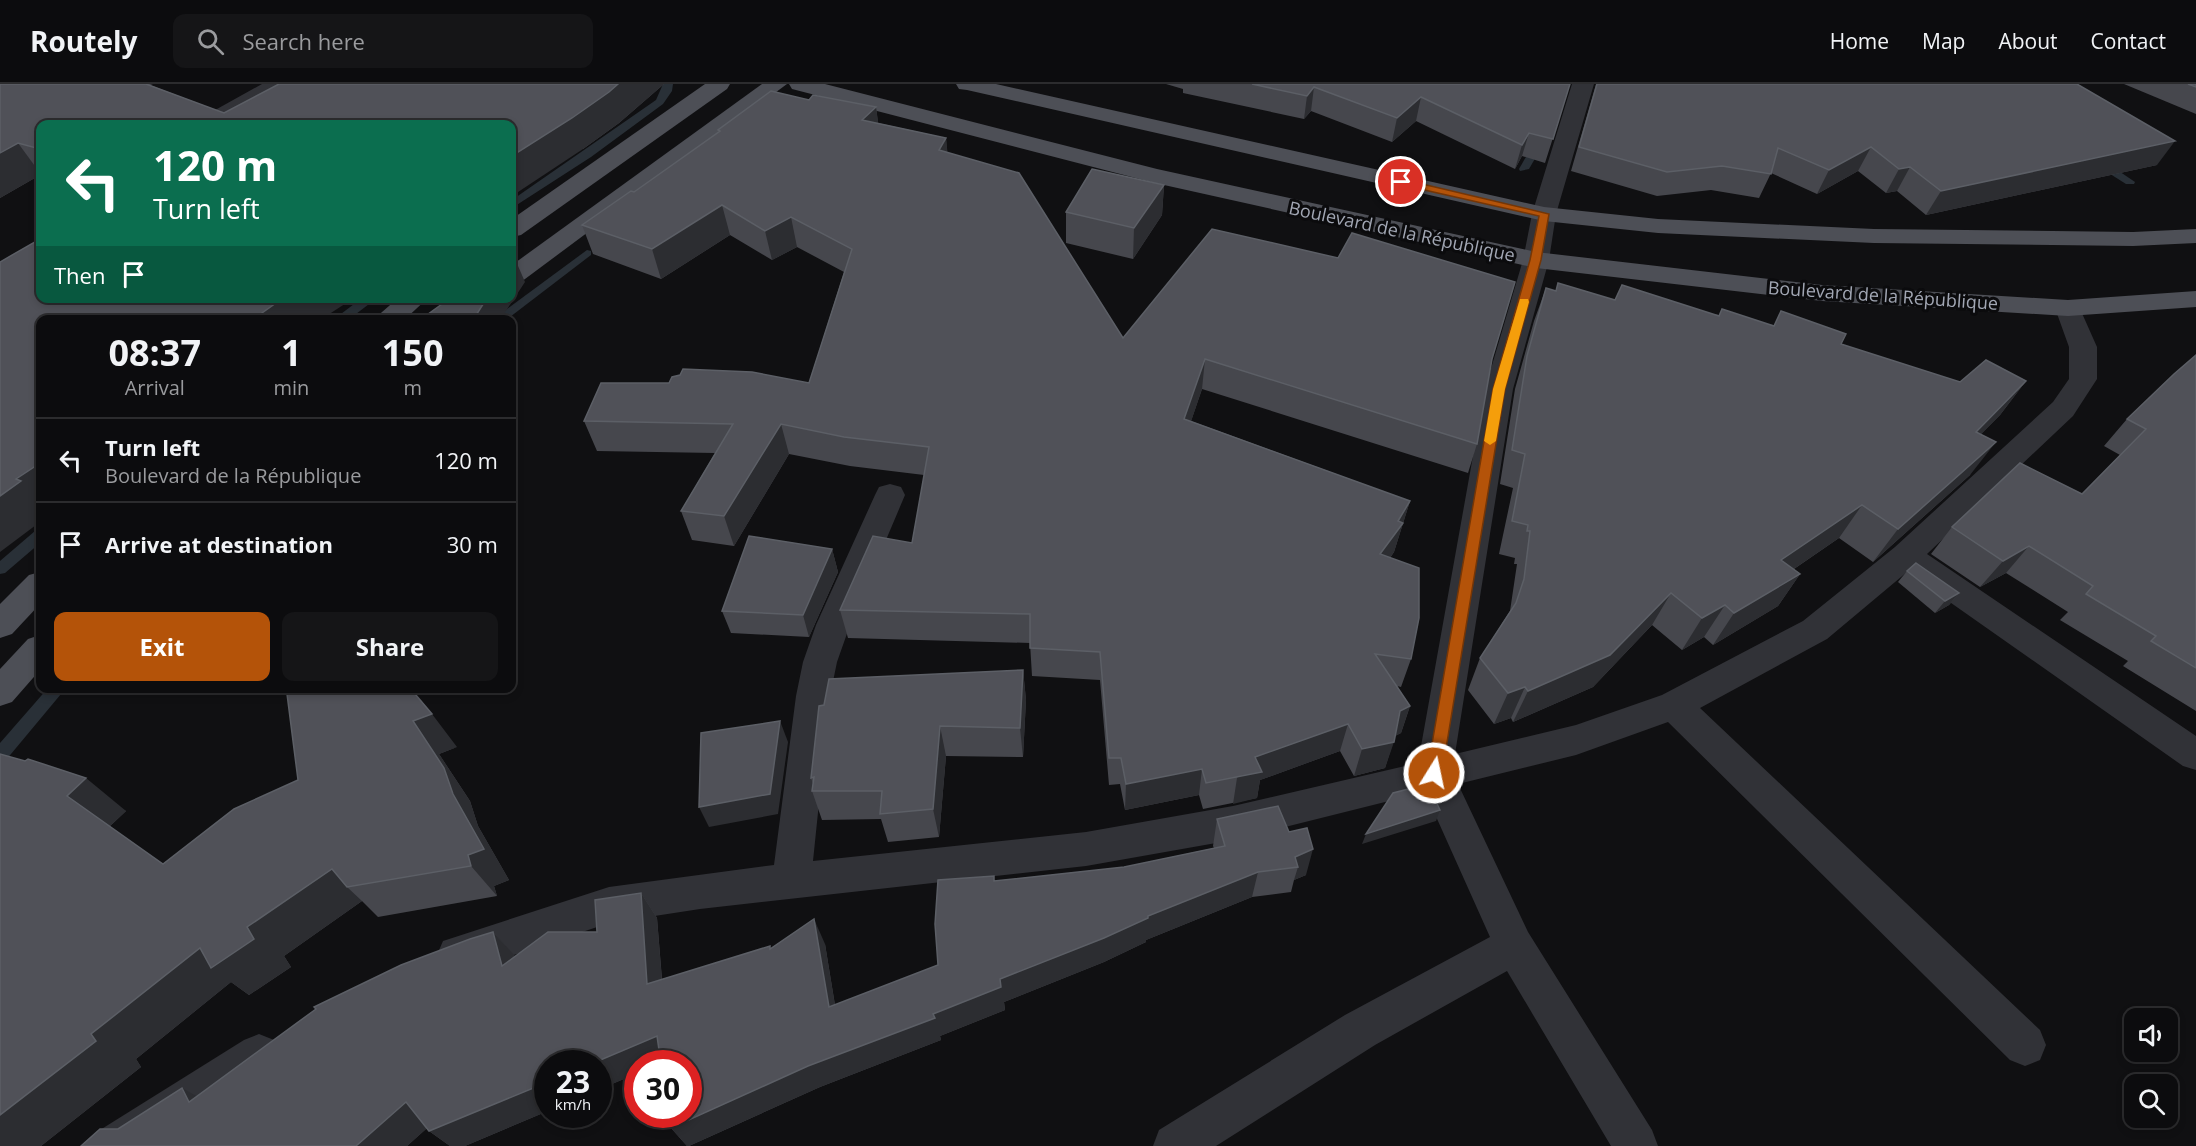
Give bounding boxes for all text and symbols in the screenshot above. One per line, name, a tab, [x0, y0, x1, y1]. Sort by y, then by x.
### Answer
search box	[173, 14, 593, 68]
text: Routely	[30, 22, 137, 60]
icon: search	[194, 25, 227, 58]
text: Search here	[242, 26, 365, 56]
text: Home	[1830, 27, 1889, 55]
text: Map	[1922, 27, 1965, 55]
text: About	[1998, 27, 2058, 55]
text: Contact	[2091, 27, 2166, 55]
text: 120 m	[153, 136, 277, 193]
icon: left	[54, 144, 132, 222]
pin	[1375, 156, 1426, 207]
icon: arrive	[1384, 165, 1417, 198]
text: Turn left	[153, 190, 260, 227]
street label: Boulevard de la République	[1287, 195, 1517, 267]
icon: arrive	[117, 258, 150, 291]
text: Then	[54, 260, 105, 290]
street label: Boulevard de la République	[1767, 275, 1999, 315]
text: 08:37	[108, 328, 201, 377]
text: 1	[281, 328, 302, 377]
text: 150	[382, 328, 444, 377]
text: Arrival	[125, 374, 185, 401]
text: min	[273, 374, 309, 401]
text: m	[403, 374, 422, 401]
text: Turn left	[105, 432, 200, 462]
icon: left	[54, 444, 87, 477]
text: 120 m	[434, 445, 498, 475]
text: Boulevard de la République	[105, 462, 361, 489]
icon: arrive	[54, 528, 87, 561]
text: Arrive at destination	[105, 529, 333, 559]
text: 30 m	[447, 529, 498, 559]
button: Exit	[54, 612, 270, 681]
button: Share	[282, 612, 498, 681]
position arrow	[1402, 741, 1466, 805]
map controls	[2124, 1008, 2178, 1128]
button: sound	[2124, 1008, 2178, 1062]
speed limit sign: 30	[624, 1050, 702, 1128]
text: 23	[556, 1061, 590, 1102]
button: search	[2124, 1074, 2178, 1128]
text: km/h	[555, 1094, 591, 1114]

